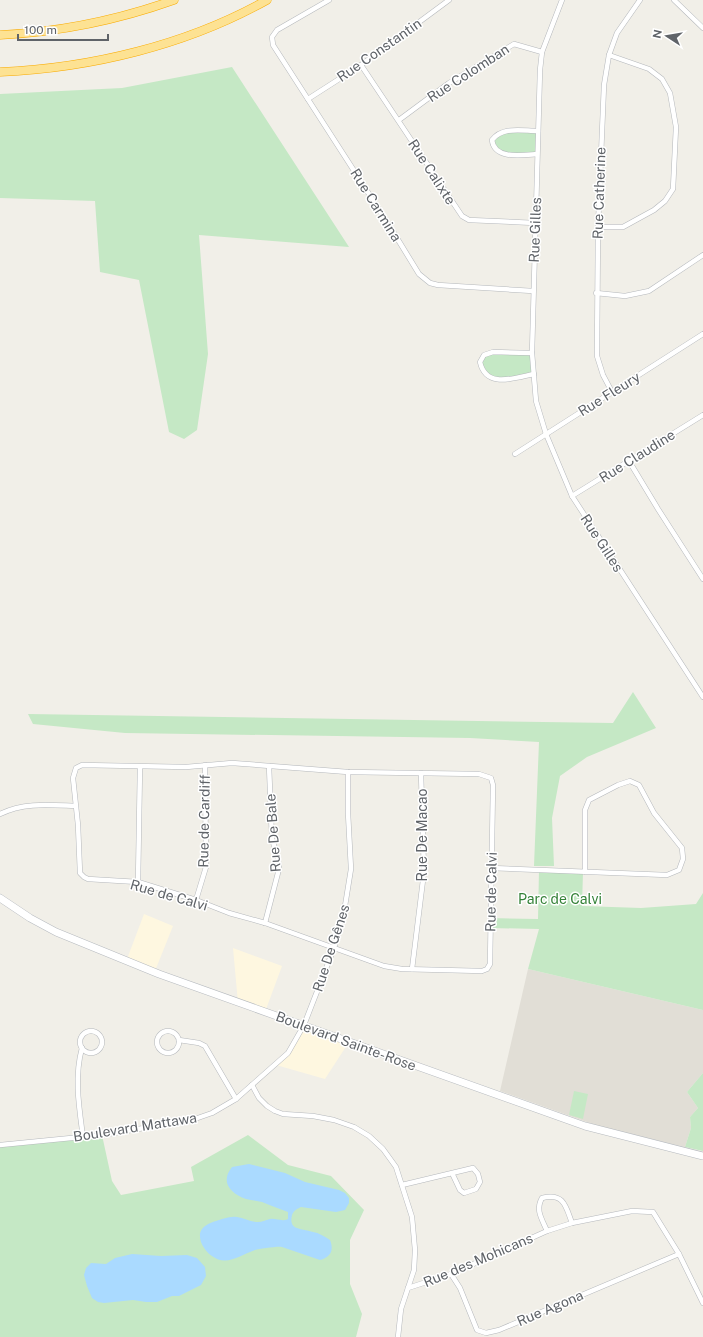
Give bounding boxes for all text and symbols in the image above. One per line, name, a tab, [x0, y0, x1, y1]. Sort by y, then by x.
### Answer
street label: Rue Constantin	[334, 15, 424, 85]
scale bar	[18, 16, 108, 42]
north arrow	[647, 16, 687, 56]
text: 100 m	[24, 23, 57, 37]
text: N	[650, 28, 664, 39]
street label: Rue Colomban	[424, 41, 512, 105]
street label: Rue Calixte	[405, 136, 459, 208]
street label: Rue Catherine	[589, 147, 609, 239]
street label: Rue Carmina	[347, 166, 405, 244]
street label: Rue Gilles	[526, 197, 544, 263]
street label: Rue Fleury	[575, 368, 643, 419]
street label: Rue Claudine	[596, 426, 678, 486]
street label: Rue Gilles	[577, 511, 627, 575]
street label: Rue de Cardiff	[195, 774, 213, 868]
street label: Rue De Macao	[414, 788, 430, 881]
street label: Rue De Bale	[262, 793, 284, 873]
street label: Rue de Calvi	[482, 852, 500, 932]
street label: Rue de Calvi	[128, 876, 210, 914]
park label: Parc de Calvi	[518, 891, 602, 907]
street label: Rue De Gênes	[309, 902, 353, 994]
street label: Boulevard Sainte-Rose	[274, 1008, 418, 1074]
street label: Boulevard Mattawa	[72, 1109, 198, 1145]
street label: Rue des Mohicans	[421, 1230, 535, 1290]
street label: Rue Agona	[514, 1287, 586, 1329]

